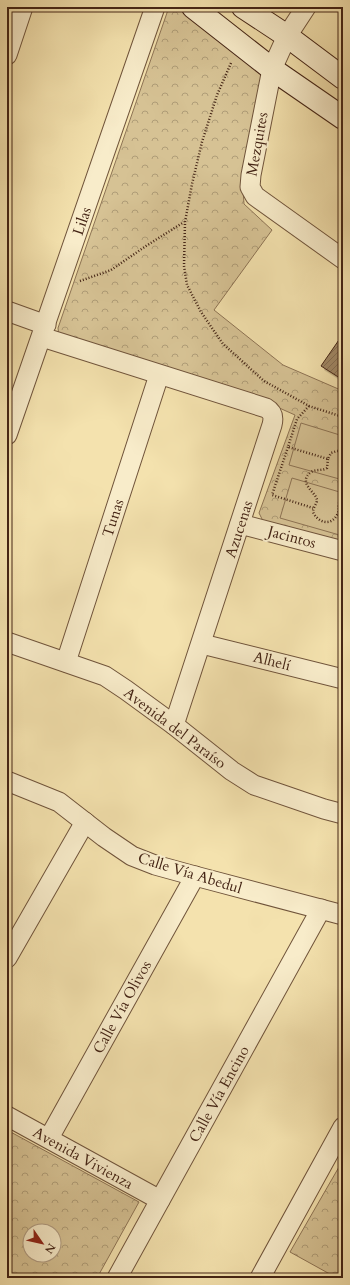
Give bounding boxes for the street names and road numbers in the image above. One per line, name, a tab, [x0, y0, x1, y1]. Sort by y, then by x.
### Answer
street label: Mezquites	[242, 110, 272, 178]
street label: Lilas	[68, 204, 96, 238]
street label: Tunas	[97, 496, 129, 540]
street label: Azucenas	[220, 498, 258, 560]
street label: Jacintos	[264, 520, 318, 553]
street label: Alhelí	[251, 647, 293, 675]
street label: Avenida del Paraíso	[120, 683, 230, 773]
street label: Calle Vía Abedul	[136, 848, 245, 898]
street label: Calle Vía Olivos	[88, 957, 156, 1057]
street label: Calle Vía Encino	[184, 1042, 254, 1146]
street label: Avenida Vivienza	[29, 1122, 137, 1194]

